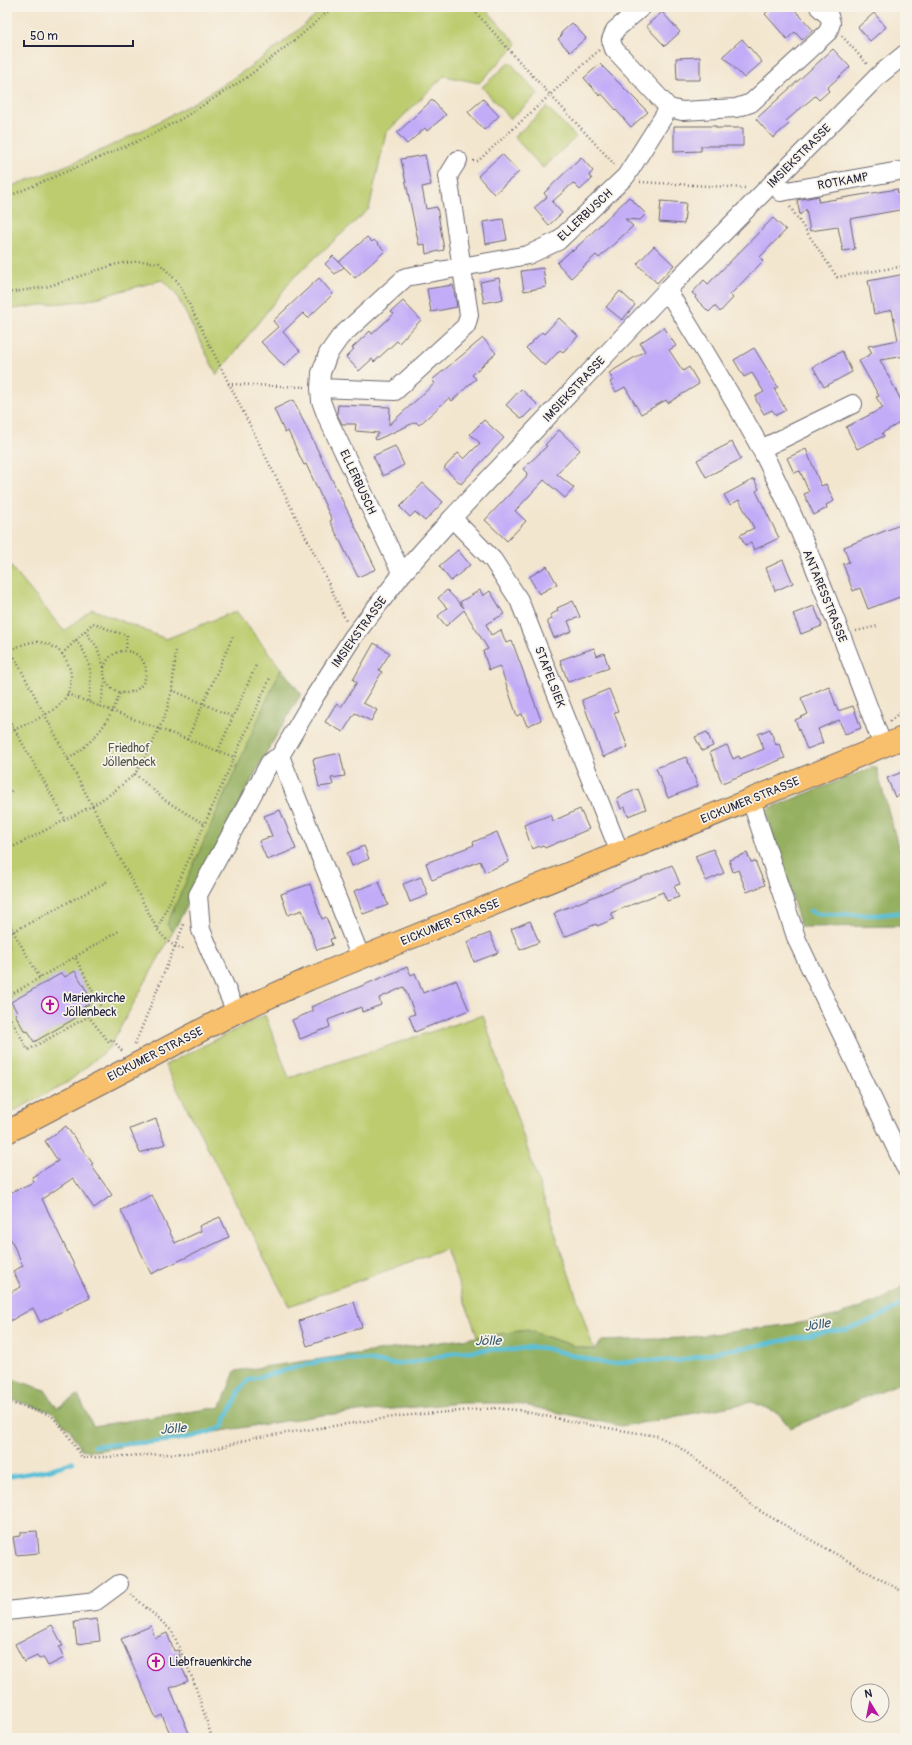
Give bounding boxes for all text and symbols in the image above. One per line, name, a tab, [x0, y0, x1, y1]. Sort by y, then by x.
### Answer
scale bar	[24, 22, 133, 48]
text: 50 m	[30, 29, 58, 44]
street label: IMSIEKSTRASSE	[764, 121, 835, 192]
street label: ROTKAMP	[816, 170, 870, 193]
street label: ELLERBUSCH	[555, 186, 616, 245]
street label: IMSIEKSTRASSE	[540, 353, 609, 425]
street label: ELLERBUSCH	[336, 447, 379, 517]
street label: ANTARESSTRASSE	[799, 548, 850, 645]
street label: IMSIEKSTRASSE	[328, 594, 390, 671]
street label: STAPELSIEK	[531, 644, 568, 710]
park label: Friedhof Jöllenbeck	[102, 741, 156, 770]
street label: EICKUMER STRASSE	[699, 774, 802, 827]
street label: EICKUMER STRASSE	[399, 896, 502, 949]
place label: Marienkirche Jöllenbeck	[63, 991, 125, 1020]
church icon: Marienkirche Jöllenbeck	[40, 995, 60, 1015]
street label: EICKUMER STRASSE	[105, 1024, 206, 1085]
water label: Jölle	[803, 1315, 833, 1335]
water label: Jölle	[475, 1333, 503, 1349]
water label: Jölle	[159, 1420, 188, 1438]
church icon: Liebfrauenkirche	[146, 1652, 166, 1672]
place label: Liebfrauenkirche	[169, 1655, 252, 1670]
north arrow	[850, 1683, 890, 1723]
text: N	[864, 1686, 874, 1701]

